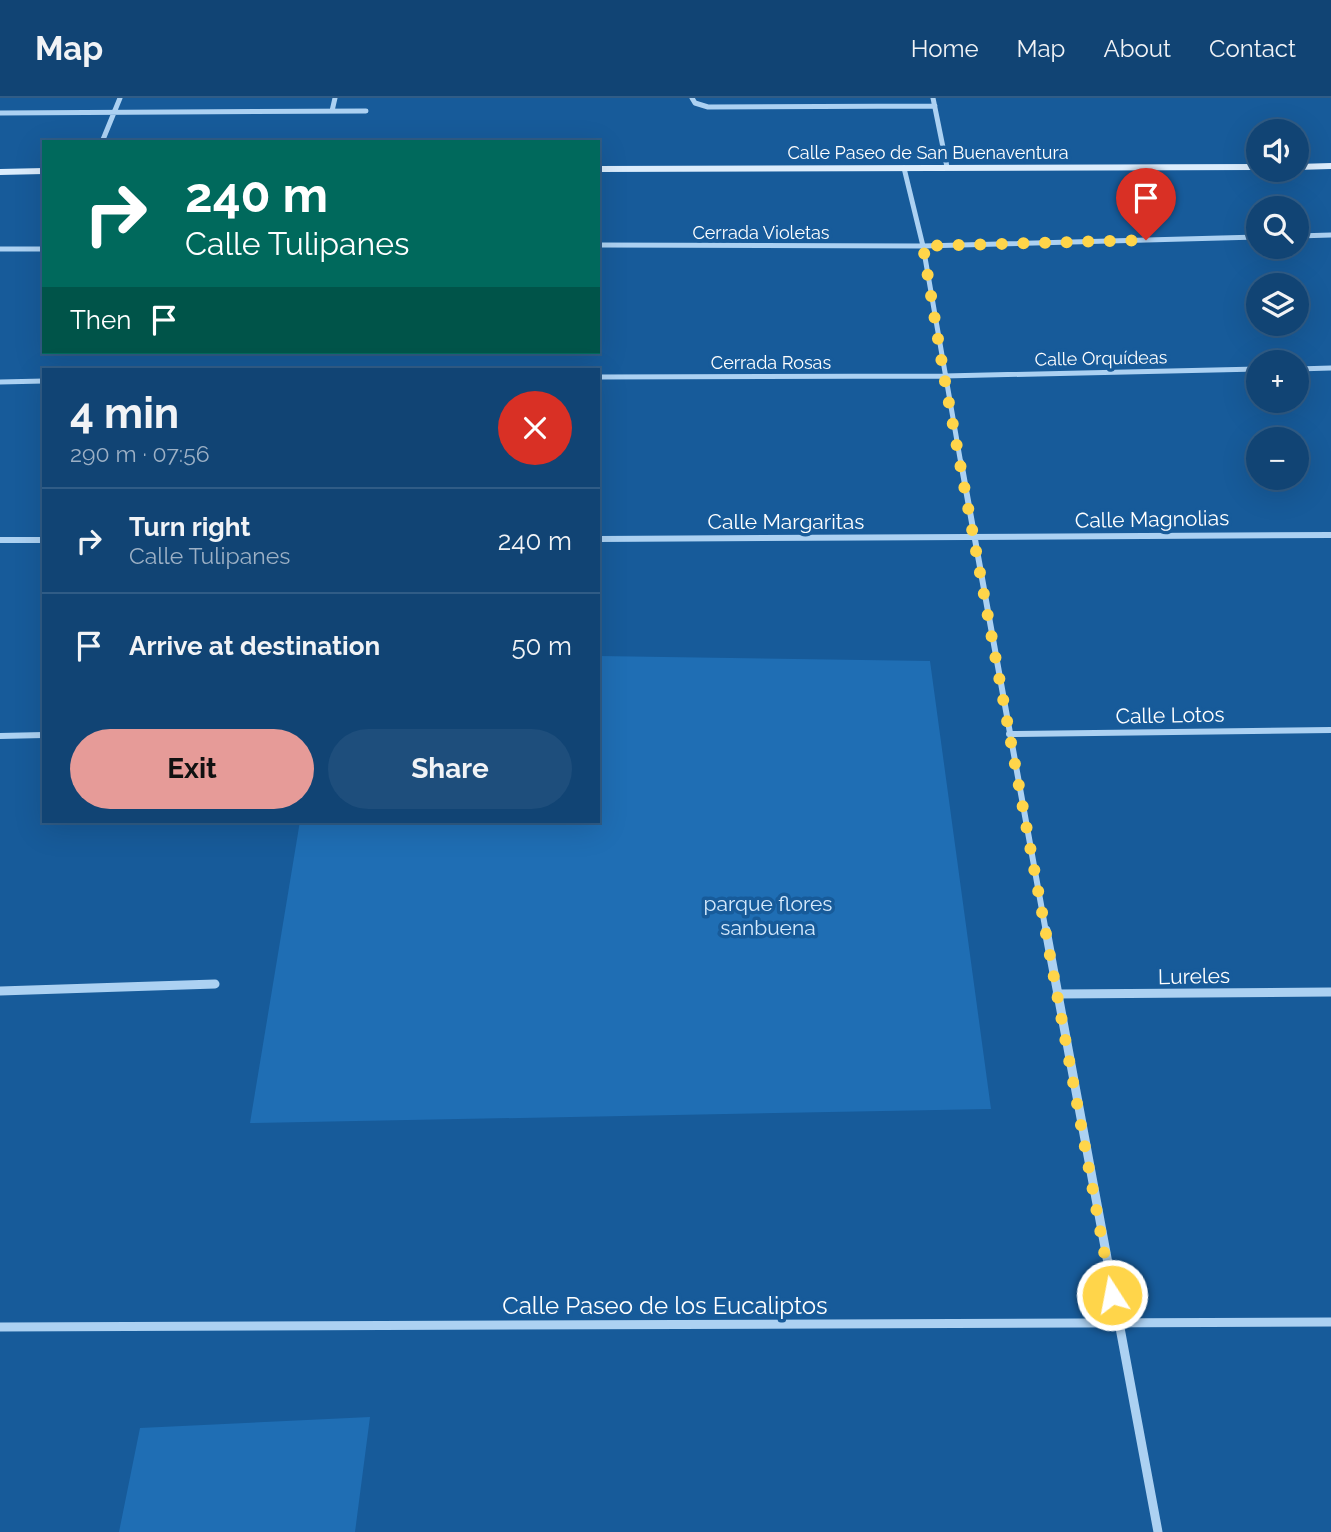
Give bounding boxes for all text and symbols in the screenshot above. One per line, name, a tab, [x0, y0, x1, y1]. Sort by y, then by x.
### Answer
text: Map	[35, 29, 103, 68]
text: Home	[911, 34, 979, 63]
text: Map	[1017, 34, 1065, 63]
text: About	[1103, 34, 1171, 63]
text: Contact	[1209, 34, 1296, 63]
map controls	[1246, 119, 1309, 490]
button: sound	[1246, 119, 1309, 182]
street label: Calle Paseo de San Buenaventura	[787, 142, 1069, 163]
text: 240 m	[185, 166, 328, 223]
icon: right	[70, 168, 161, 259]
pin	[1116, 168, 1176, 240]
icon: arrive	[1127, 179, 1165, 217]
button: search	[1246, 196, 1309, 259]
street label: Cerrada Violetas	[692, 222, 830, 243]
text: Calle Tulipanes	[185, 225, 409, 262]
button: layers	[1246, 273, 1309, 336]
icon: arrive	[145, 301, 183, 339]
text: Then	[70, 305, 131, 335]
street label: Calle Orquídeas	[1035, 346, 1168, 370]
button: +	[1246, 350, 1309, 413]
street label: Cerrada Rosas	[711, 352, 831, 373]
text: 4 min	[70, 389, 179, 438]
button: close	[498, 391, 572, 465]
button: −	[1246, 427, 1309, 490]
text: 290 m · 07:56	[70, 440, 210, 467]
street label: Calle Magnolias	[1075, 505, 1229, 533]
street label: Calle Margaritas	[708, 509, 864, 534]
text: Turn right	[129, 512, 250, 542]
icon: right	[70, 522, 108, 560]
text: 240 m	[498, 526, 572, 556]
text: Calle Tulipanes	[129, 542, 290, 569]
icon: arrive	[70, 627, 108, 665]
text: Arrive at destination	[129, 631, 380, 661]
text: 50 m	[511, 631, 572, 661]
street label: Calle Lotos	[1115, 702, 1225, 728]
button: Exit	[70, 729, 314, 809]
button: Share	[328, 729, 572, 809]
park label: parque flores sanbuena	[704, 891, 832, 940]
street label: Lureles	[1158, 963, 1230, 989]
position arrow	[1075, 1258, 1149, 1332]
street label: Calle Paseo de los Eucaliptos	[502, 1291, 828, 1320]

